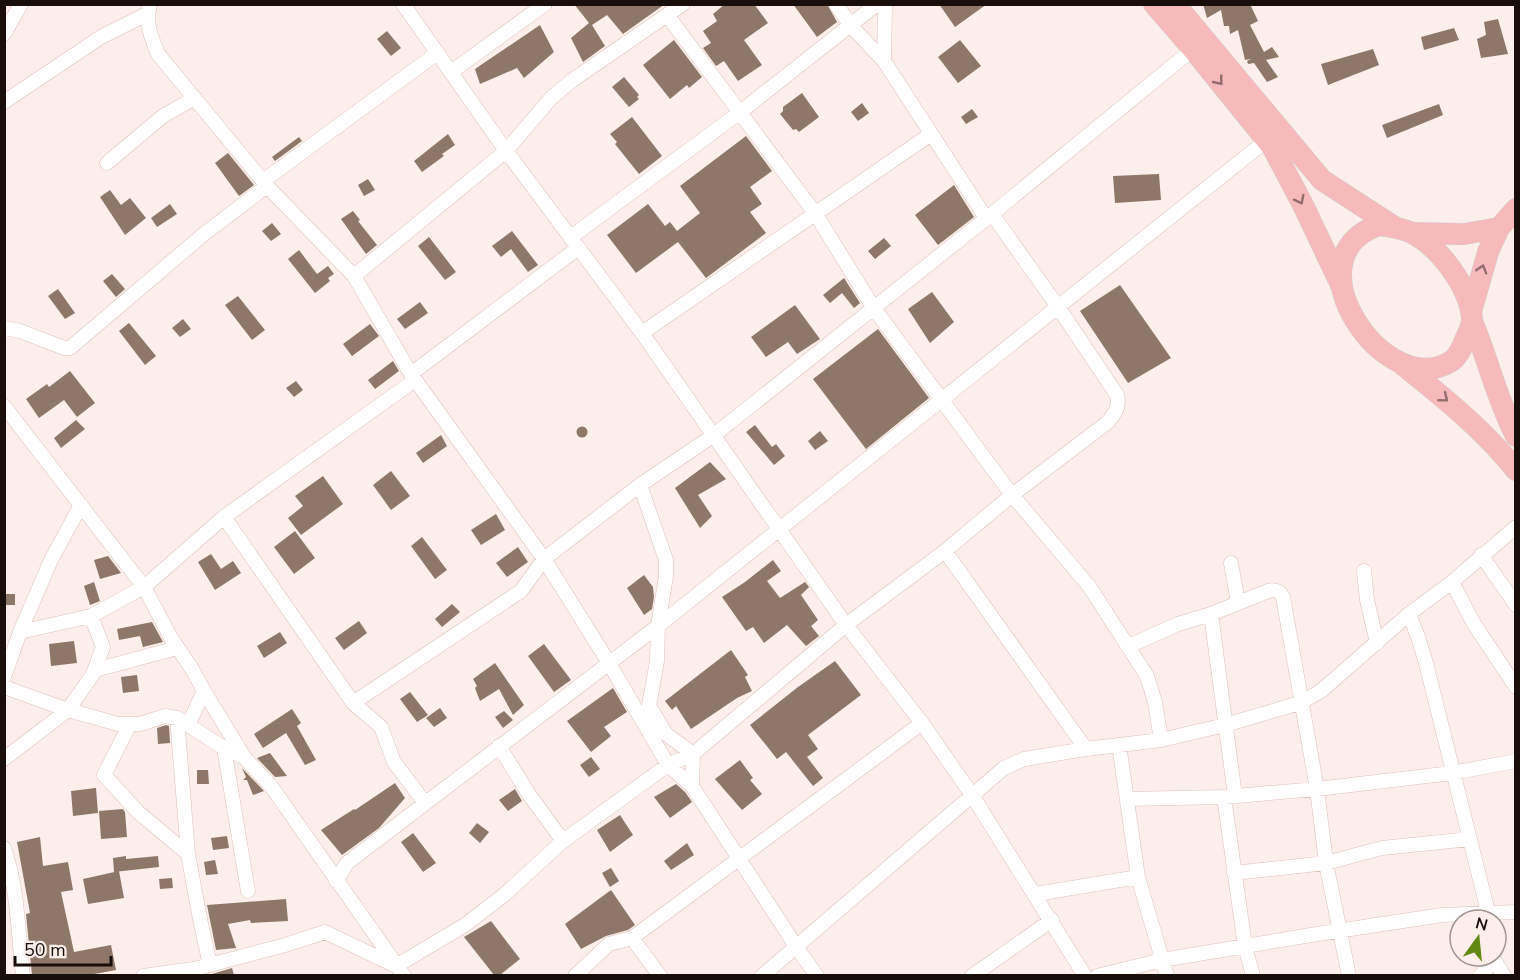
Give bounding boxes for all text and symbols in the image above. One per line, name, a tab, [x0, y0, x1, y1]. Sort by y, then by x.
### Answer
one-way arrow	[1212, 74, 1223, 85]
one-way arrow	[1293, 194, 1304, 204]
one-way arrow	[1475, 264, 1487, 275]
one-way arrow	[1437, 391, 1448, 402]
north arrow	[1448, 908, 1508, 968]
text: N	[1473, 912, 1490, 937]
scale bar	[15, 929, 111, 967]
text: 50 m	[24, 938, 66, 962]

